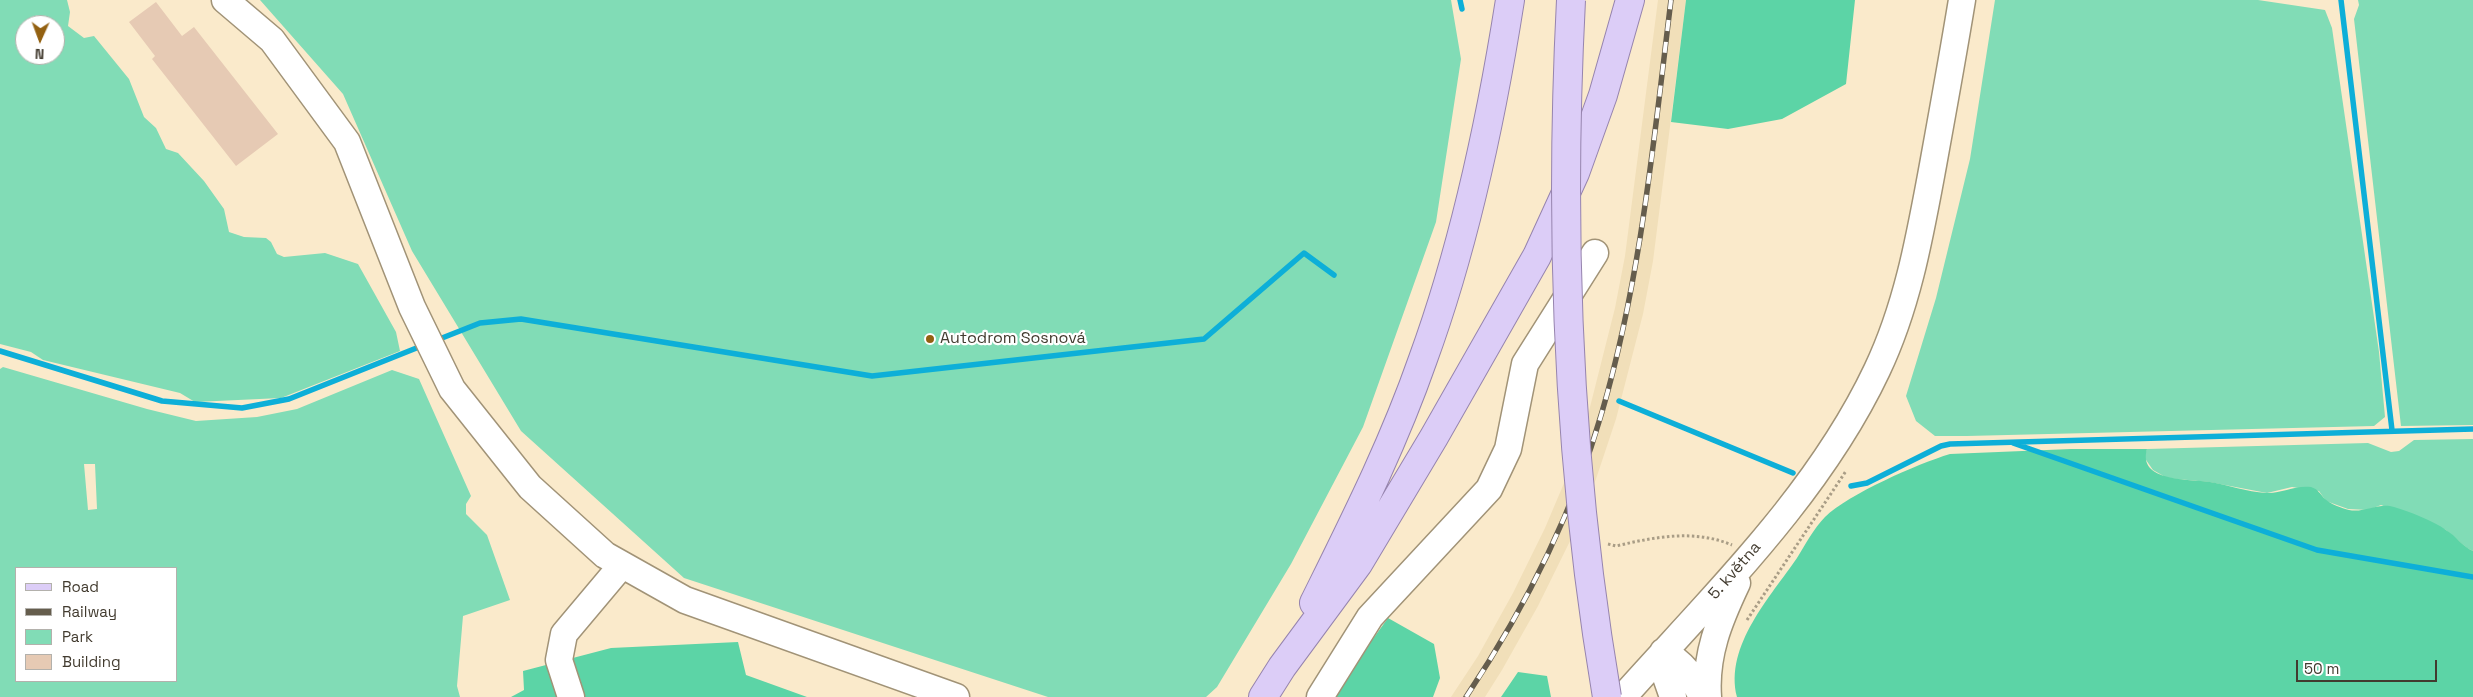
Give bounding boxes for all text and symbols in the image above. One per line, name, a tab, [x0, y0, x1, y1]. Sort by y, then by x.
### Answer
north arrow	[15, 15, 65, 65]
text: N	[35, 45, 45, 63]
place label: Autodrom Sosnová	[940, 329, 1086, 349]
marker: Autodrom Sosnová	[924, 333, 936, 345]
street label: 5. května	[1705, 538, 1765, 604]
legend	[15, 567, 178, 682]
text: Road	[62, 577, 99, 596]
text: Railway	[62, 602, 117, 621]
text: Park	[62, 627, 93, 646]
scale bar	[2298, 650, 2439, 682]
text: Building	[62, 652, 121, 671]
text: 50 m	[2304, 659, 2339, 678]

